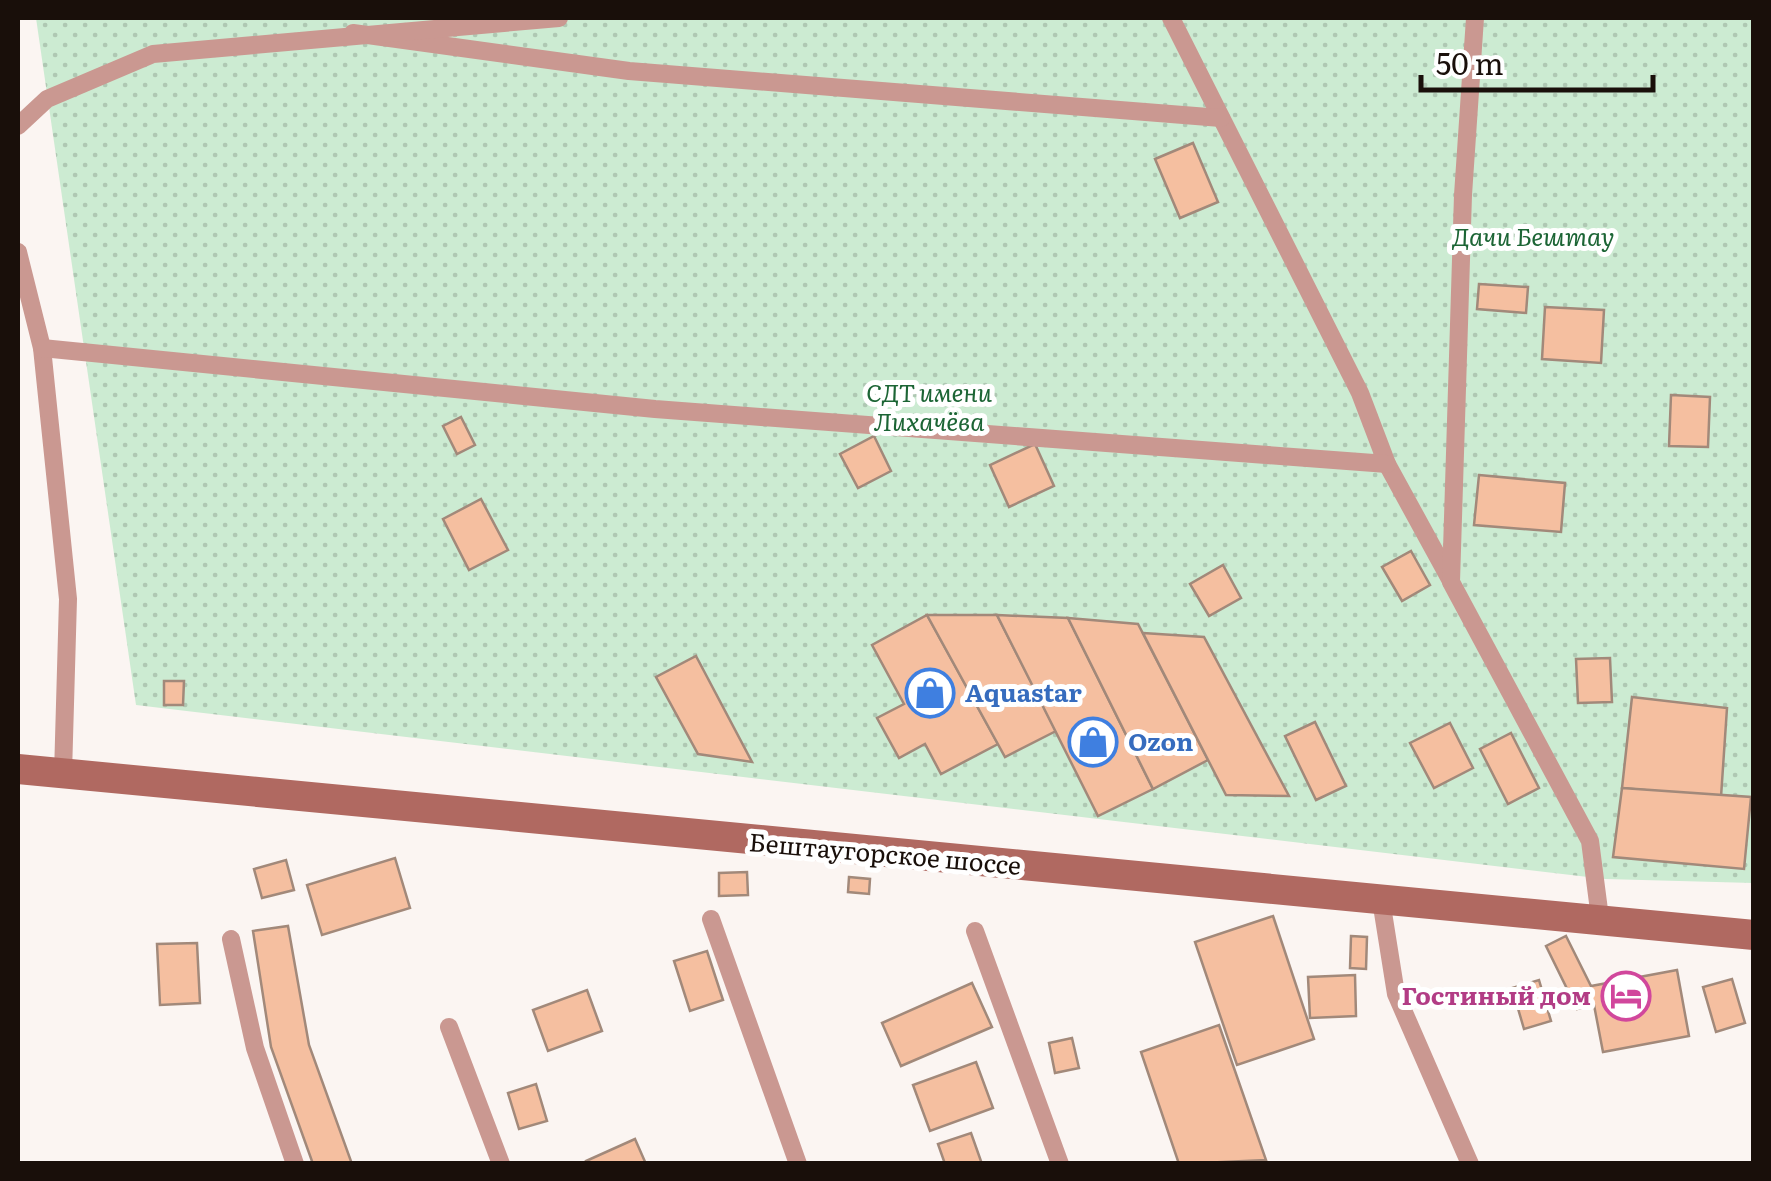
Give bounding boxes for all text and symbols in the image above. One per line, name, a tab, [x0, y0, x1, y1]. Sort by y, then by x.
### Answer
scale bar	[1421, 30, 1654, 92]
text: 50 m	[1436, 40, 1504, 84]
park label: Дачи Бештау	[1451, 217, 1615, 254]
park label: СДТ имени Лихачёва	[866, 373, 992, 439]
shop icon: Aquastar	[904, 667, 956, 719]
place label: Aquastar	[965, 673, 1082, 710]
shop icon: Ozon	[1067, 716, 1119, 768]
place label: Ozon	[1128, 722, 1193, 759]
street label: Бештаугорское шоссе	[748, 822, 1023, 883]
hotel icon: Гостиный дом	[1600, 970, 1652, 1022]
place label: Гостиный дом	[1401, 976, 1591, 1013]

